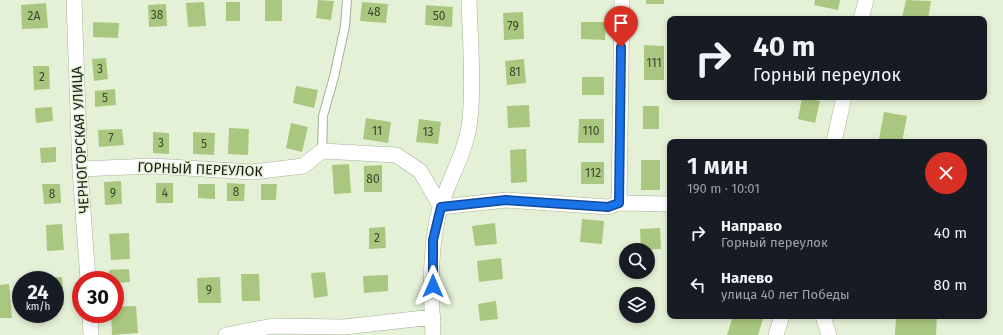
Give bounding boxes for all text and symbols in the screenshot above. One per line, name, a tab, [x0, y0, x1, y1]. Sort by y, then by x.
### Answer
house number: 48	[368, 5, 381, 19]
pin	[604, 6, 638, 47]
house number: 38	[151, 8, 164, 22]
house number: 2А	[28, 9, 41, 23]
house number: 50	[433, 9, 446, 23]
icon: arrive	[610, 12, 632, 34]
house number: 79	[507, 19, 519, 33]
text: 40 m	[753, 30, 816, 63]
icon: right	[687, 32, 739, 84]
house number: 111	[646, 56, 662, 70]
house number: 3	[97, 62, 103, 76]
text: Горный переулок	[753, 64, 901, 86]
house number: 81	[509, 65, 521, 79]
street label: ЧЕРНОГОРСКАЯ УЛИЦА	[68, 66, 93, 214]
house number: 2	[39, 70, 45, 84]
house number: 5	[102, 91, 108, 105]
house number: 11	[372, 124, 382, 138]
house number: 110	[583, 124, 600, 138]
house number: 13	[422, 125, 434, 139]
house number: 7	[108, 131, 114, 145]
house number: 3	[158, 136, 164, 150]
house number: 5	[201, 137, 207, 151]
text: 1 мин	[687, 152, 748, 180]
button: close	[925, 152, 967, 194]
street label: ГОРНЫЙ ПЕРЕУЛОК	[137, 159, 264, 180]
house number: 112	[585, 166, 601, 180]
house number: 80	[366, 172, 380, 186]
text: 190 m · 10:01	[687, 181, 760, 196]
house number: 8	[233, 185, 240, 199]
house number: 9	[110, 186, 116, 200]
house number: 4	[162, 186, 169, 200]
house number: 8	[49, 187, 56, 201]
text: Направо	[721, 217, 782, 235]
icon: right	[687, 222, 709, 244]
text: 40 m	[934, 224, 967, 242]
house number: 2	[374, 231, 380, 245]
text: Горный переулок	[721, 235, 828, 250]
map controls	[619, 243, 655, 323]
button: search	[619, 243, 655, 279]
position arrow	[412, 265, 454, 307]
text: Налево	[721, 269, 773, 287]
speed limit sign: 30	[72, 271, 124, 323]
icon: left	[687, 274, 709, 296]
text: 80 m	[934, 276, 967, 294]
text: 24	[27, 280, 49, 304]
house number: 9	[206, 283, 212, 297]
button: layers	[619, 287, 655, 323]
text: улица 40 лет Победы	[721, 287, 849, 302]
text: km/h	[26, 301, 50, 313]

